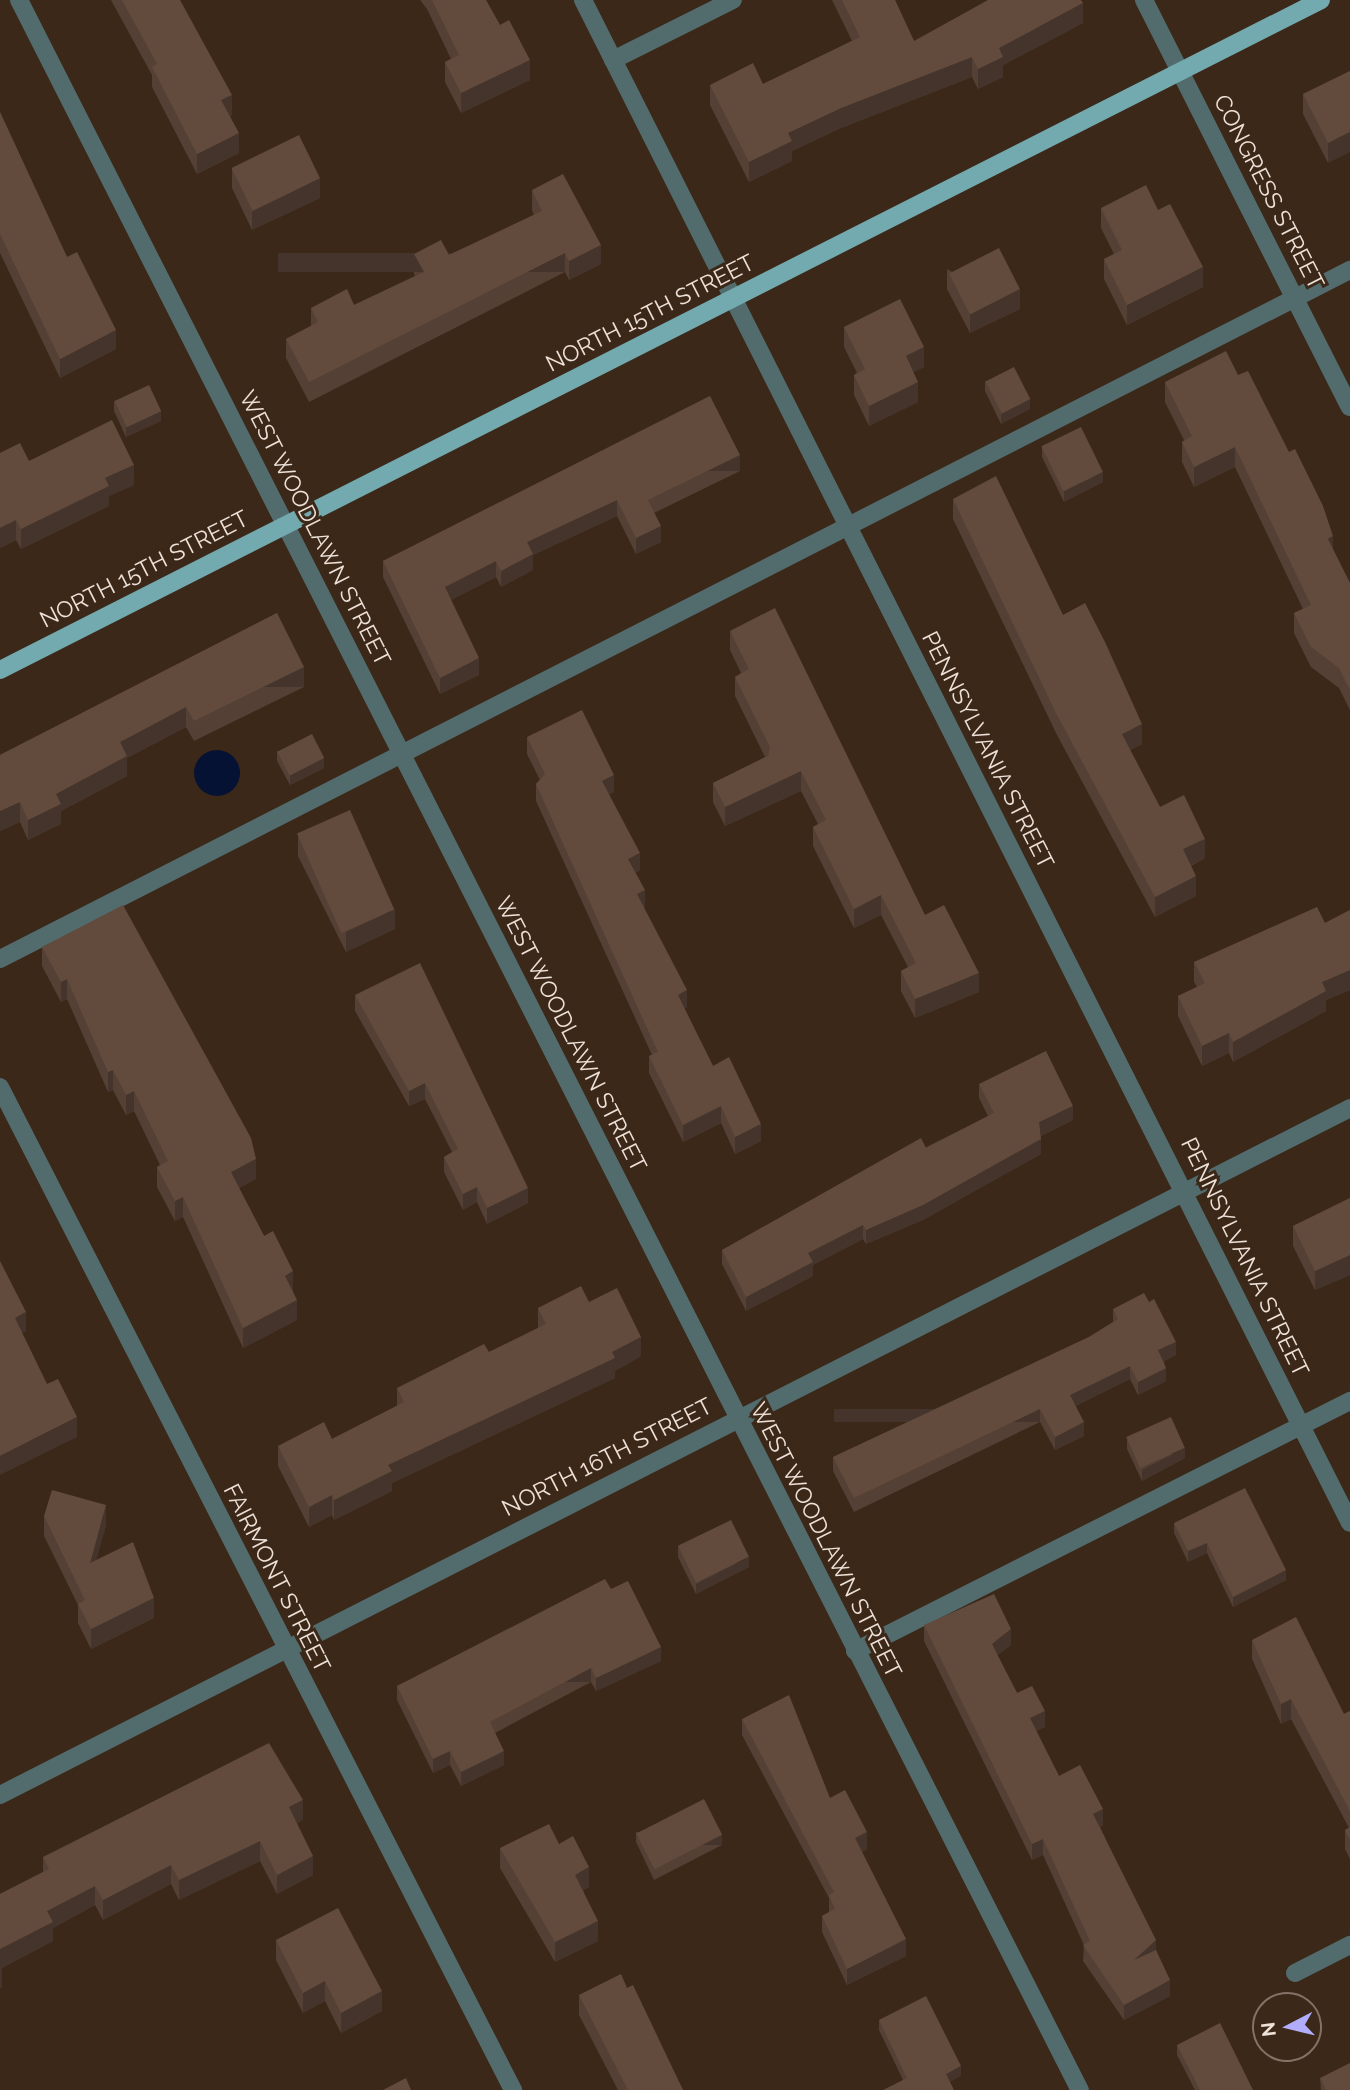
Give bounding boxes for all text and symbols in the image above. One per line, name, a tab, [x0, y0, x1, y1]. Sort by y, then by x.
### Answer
street label: CONGRESS STREET	[1208, 90, 1330, 294]
street label: NORTH 15TH STREET	[541, 248, 759, 378]
street label: WEST WOODLAWN STREET	[233, 385, 397, 671]
street label: NORTH 15TH STREET	[35, 504, 253, 634]
street label: PENNSYLVANIA STREET	[916, 627, 1060, 873]
street label: WEST WOODLAWN STREET	[489, 891, 653, 1177]
street label: PENNSYLVANIA STREET	[1175, 1133, 1315, 1381]
street label: NORTH 16TH STREET	[497, 1392, 717, 1522]
street label: WEST WOODLAWN STREET	[744, 1397, 908, 1683]
street label: FAIRMONT STREET	[217, 1479, 337, 1677]
north arrow	[1252, 1992, 1322, 2062]
text: N	[1256, 2021, 1280, 2038]

